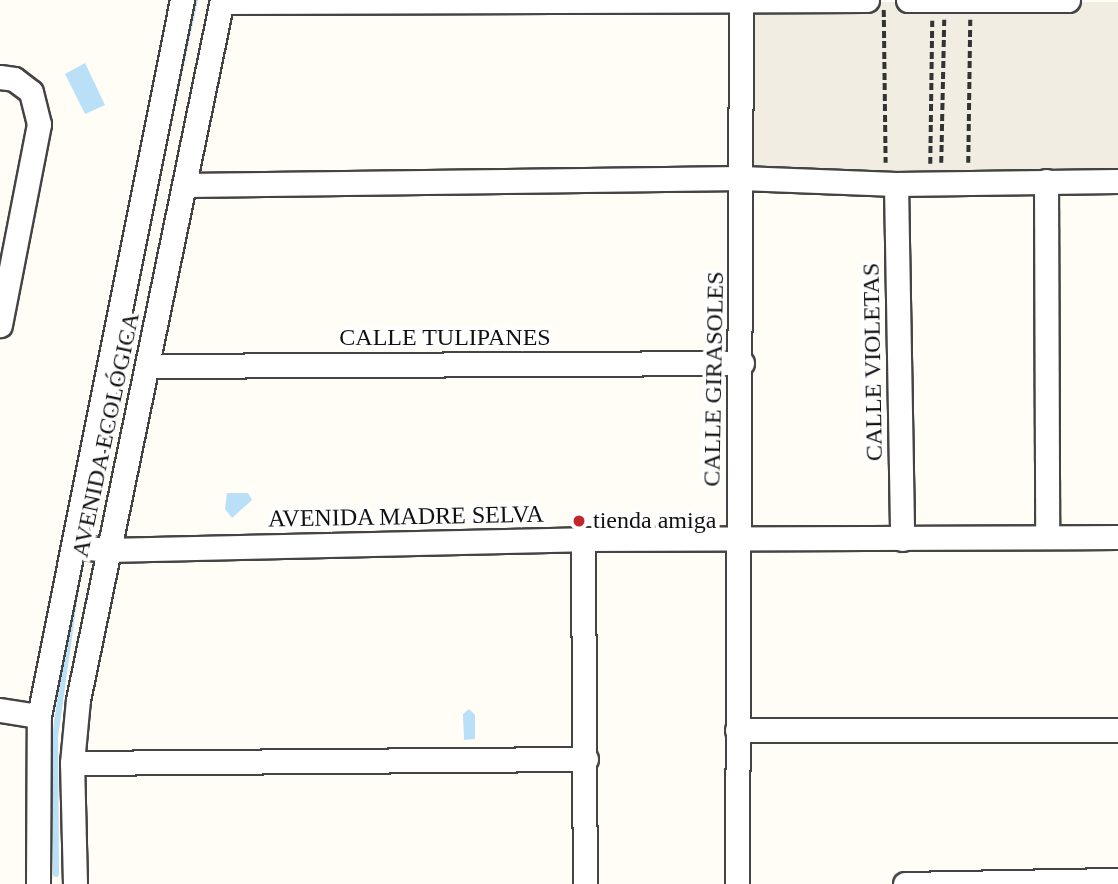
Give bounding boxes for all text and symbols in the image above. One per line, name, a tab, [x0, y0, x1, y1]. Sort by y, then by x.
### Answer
street label: CALLE VIOLETAS	[857, 262, 889, 462]
street label: CALLE GIRASOLES	[698, 271, 730, 487]
street label: AVENIDA ECOLÓGICA	[66, 309, 146, 561]
street label: CALLE TULIPANES	[339, 324, 551, 352]
street label: AVENIDA MADRE SELVA	[267, 500, 545, 534]
place label: tienda amiga	[593, 507, 716, 535]
marker: tienda amiga	[571, 513, 587, 529]

